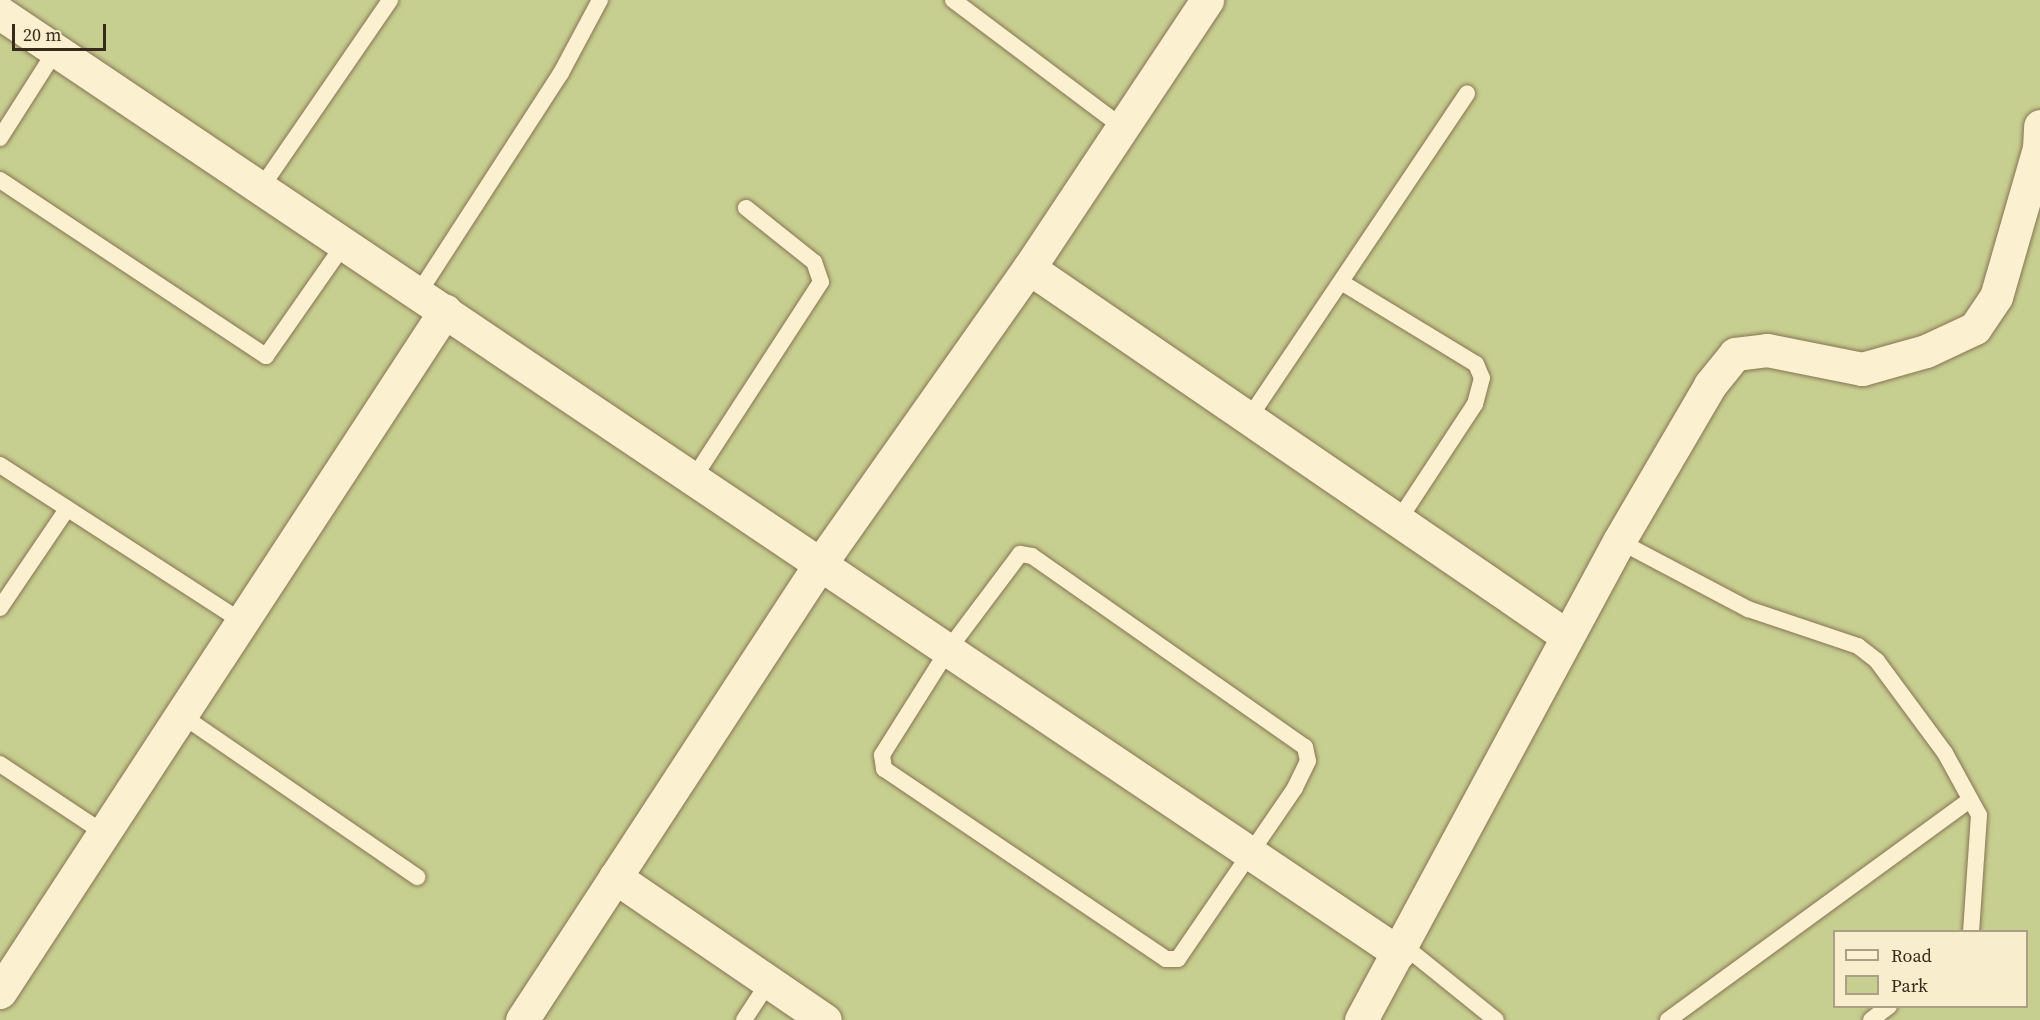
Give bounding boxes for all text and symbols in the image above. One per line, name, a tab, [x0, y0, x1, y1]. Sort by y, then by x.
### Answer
scale bar	[15, 12, 110, 50]
text: 20 m	[23, 22, 61, 47]
legend	[1833, 930, 2028, 1008]
text: Road	[1891, 943, 1932, 968]
text: Park	[1891, 973, 1928, 998]

